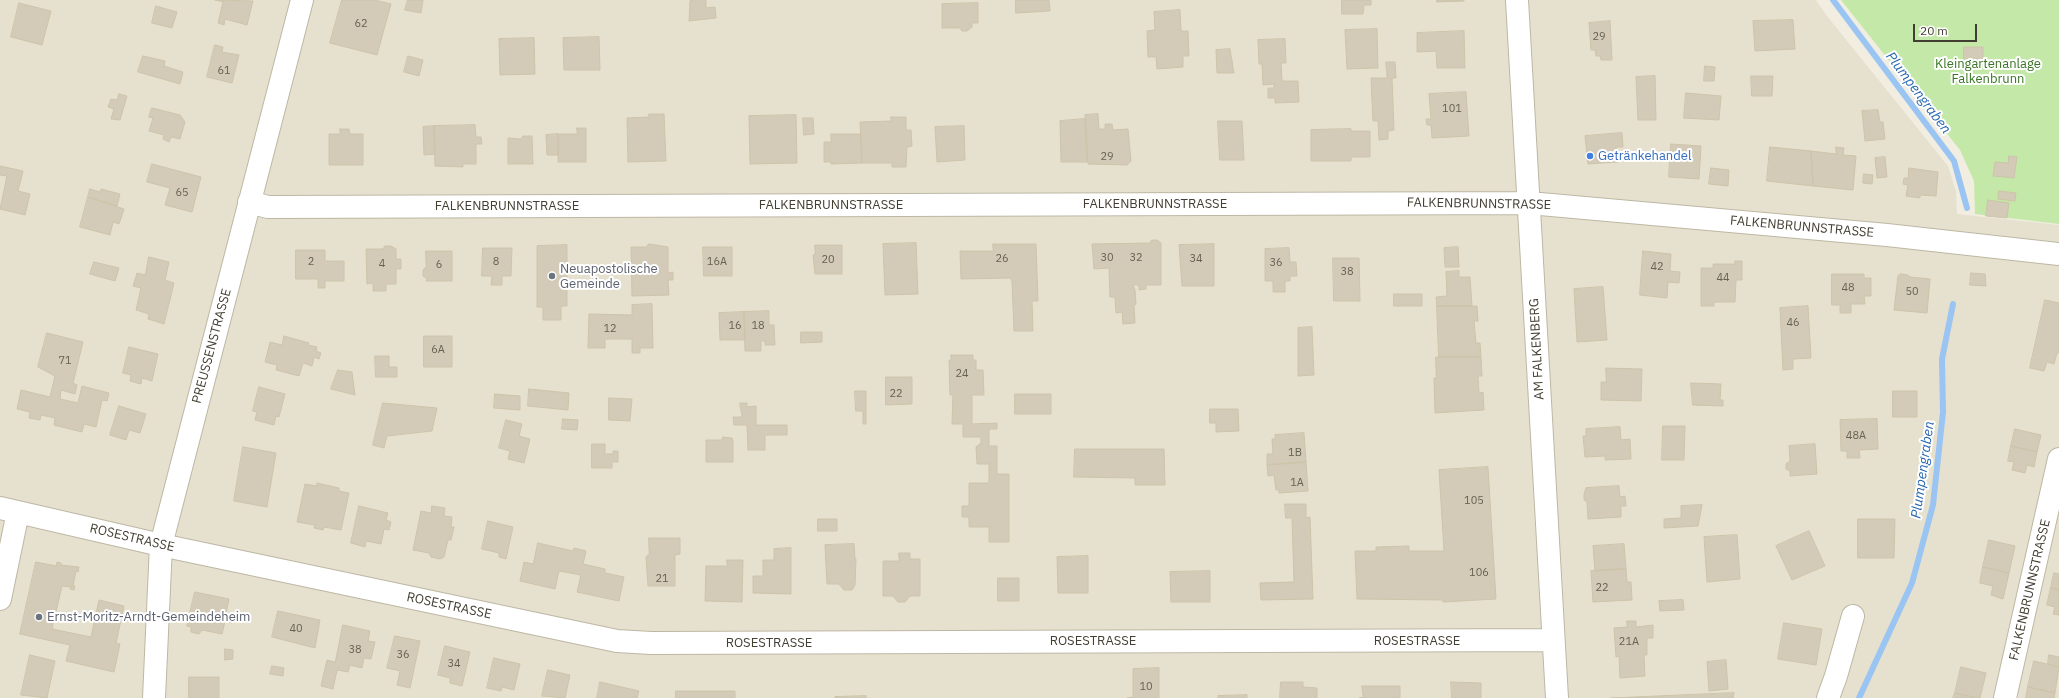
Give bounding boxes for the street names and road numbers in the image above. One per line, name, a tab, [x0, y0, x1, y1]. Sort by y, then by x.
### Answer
street label: FALKENBRUNNSTRASSE	[1407, 195, 1551, 213]
street label: FALKENBRUNNSTRASSE	[1083, 196, 1227, 212]
street label: FALKENBRUNNSTRASSE	[759, 197, 903, 213]
street label: FALKENBRUNNSTRASSE	[435, 198, 579, 214]
street label: FALKENBRUNNSTRASSE	[1729, 213, 1875, 241]
street label: PREUSSENSTRASSE	[189, 287, 235, 405]
street label: AM FALKENBERG	[1527, 298, 1547, 400]
street label: FALKENBRUNNSTRASSE	[2006, 518, 2054, 662]
street label: ROSESTRASSE	[88, 521, 176, 555]
street label: ROSESTRASSE	[405, 589, 493, 623]
street label: ROSESTRASSE	[1050, 633, 1136, 649]
street label: ROSESTRASSE	[1374, 633, 1460, 649]
street label: ROSESTRASSE	[726, 635, 812, 651]

